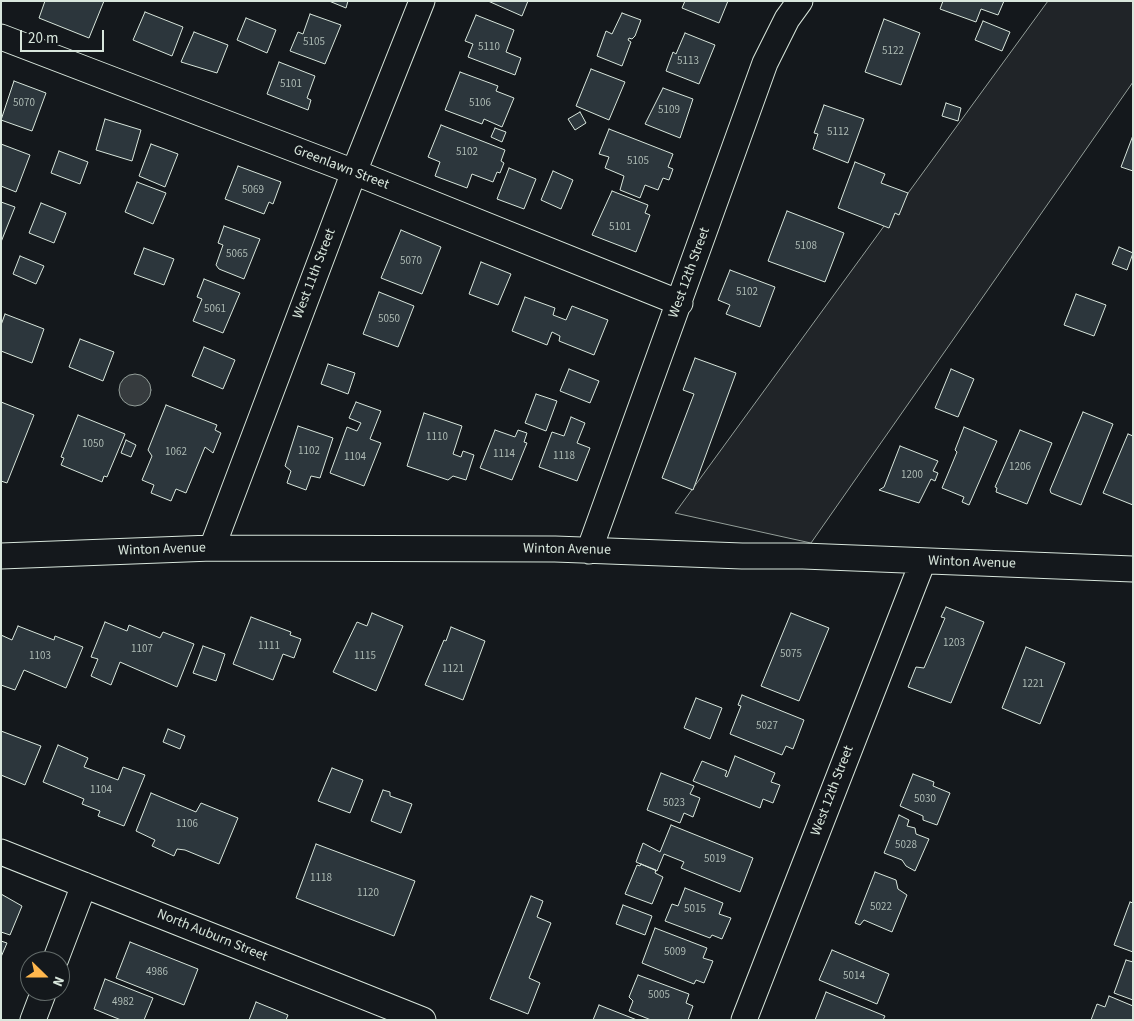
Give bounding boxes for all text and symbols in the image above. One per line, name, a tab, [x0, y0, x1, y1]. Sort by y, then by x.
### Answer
scale bar	[22, 20, 106, 52]
text: 20 m	[28, 28, 58, 49]
house number: 5105	[303, 36, 325, 50]
house number: 5110	[478, 41, 500, 55]
house number: 5122	[882, 45, 904, 59]
house number: 5113	[677, 55, 699, 69]
house number: 5101	[280, 78, 302, 92]
house number: 5070	[13, 97, 35, 111]
house number: 5106	[469, 97, 491, 111]
house number: 5109	[658, 104, 680, 118]
house number: 5112	[827, 126, 849, 140]
street label: Greenlawn Street	[291, 142, 391, 194]
house number: 5102	[456, 146, 478, 160]
house number: 5105	[627, 155, 649, 169]
house number: 5069	[242, 184, 264, 198]
house number: 5101	[609, 221, 631, 235]
street label: West 12th Street	[666, 225, 714, 321]
street label: West 11th Street	[290, 227, 340, 321]
house number: 5108	[795, 240, 817, 254]
house number: 5065	[226, 248, 248, 262]
house number: 5070	[400, 255, 422, 269]
house number: 5102	[736, 286, 758, 300]
house number: 5061	[204, 303, 226, 317]
house number: 5050	[378, 313, 400, 327]
house number: 1110	[426, 431, 448, 445]
house number: 1050	[82, 438, 104, 452]
house number: 1102	[298, 445, 320, 459]
house number: 1062	[165, 446, 187, 460]
house number: 1114	[493, 448, 515, 462]
house number: 1118	[553, 450, 575, 464]
house number: 1104	[344, 451, 366, 465]
house number: 1206	[1009, 461, 1031, 475]
house number: 1200	[901, 469, 923, 483]
street label: Winton Avenue	[118, 540, 206, 560]
street label: Winton Avenue	[523, 541, 611, 559]
street label: Winton Avenue	[928, 553, 1016, 573]
house number: 1203	[943, 637, 965, 651]
house number: 1111	[258, 640, 280, 654]
house number: 1107	[131, 643, 153, 657]
house number: 5075	[780, 648, 802, 662]
house number: 1103	[29, 650, 51, 664]
house number: 1115	[354, 650, 376, 664]
house number: 1121	[442, 663, 464, 677]
house number: 1221	[1022, 678, 1044, 692]
house number: 5027	[756, 720, 778, 734]
street label: West 12th Street	[808, 744, 858, 838]
house number: 1104	[90, 784, 112, 798]
house number: 5030	[914, 793, 936, 807]
house number: 5023	[663, 797, 685, 811]
house number: 1106	[176, 818, 198, 832]
house number: 5028	[895, 839, 917, 853]
house number: 5019	[704, 853, 726, 867]
house number: 1118	[310, 872, 332, 886]
house number: 1120	[357, 887, 379, 901]
house number: 5022	[870, 901, 892, 915]
house number: 5015	[684, 903, 706, 917]
street label: North Auburn Street	[154, 906, 270, 966]
house number: 5009	[664, 946, 686, 960]
north arrow	[20, 951, 70, 1001]
house number: 4986	[146, 966, 168, 980]
house number: 5014	[843, 970, 865, 984]
text: N	[47, 973, 69, 989]
house number: 5005	[648, 989, 670, 1003]
house number: 4982	[112, 996, 134, 1010]

